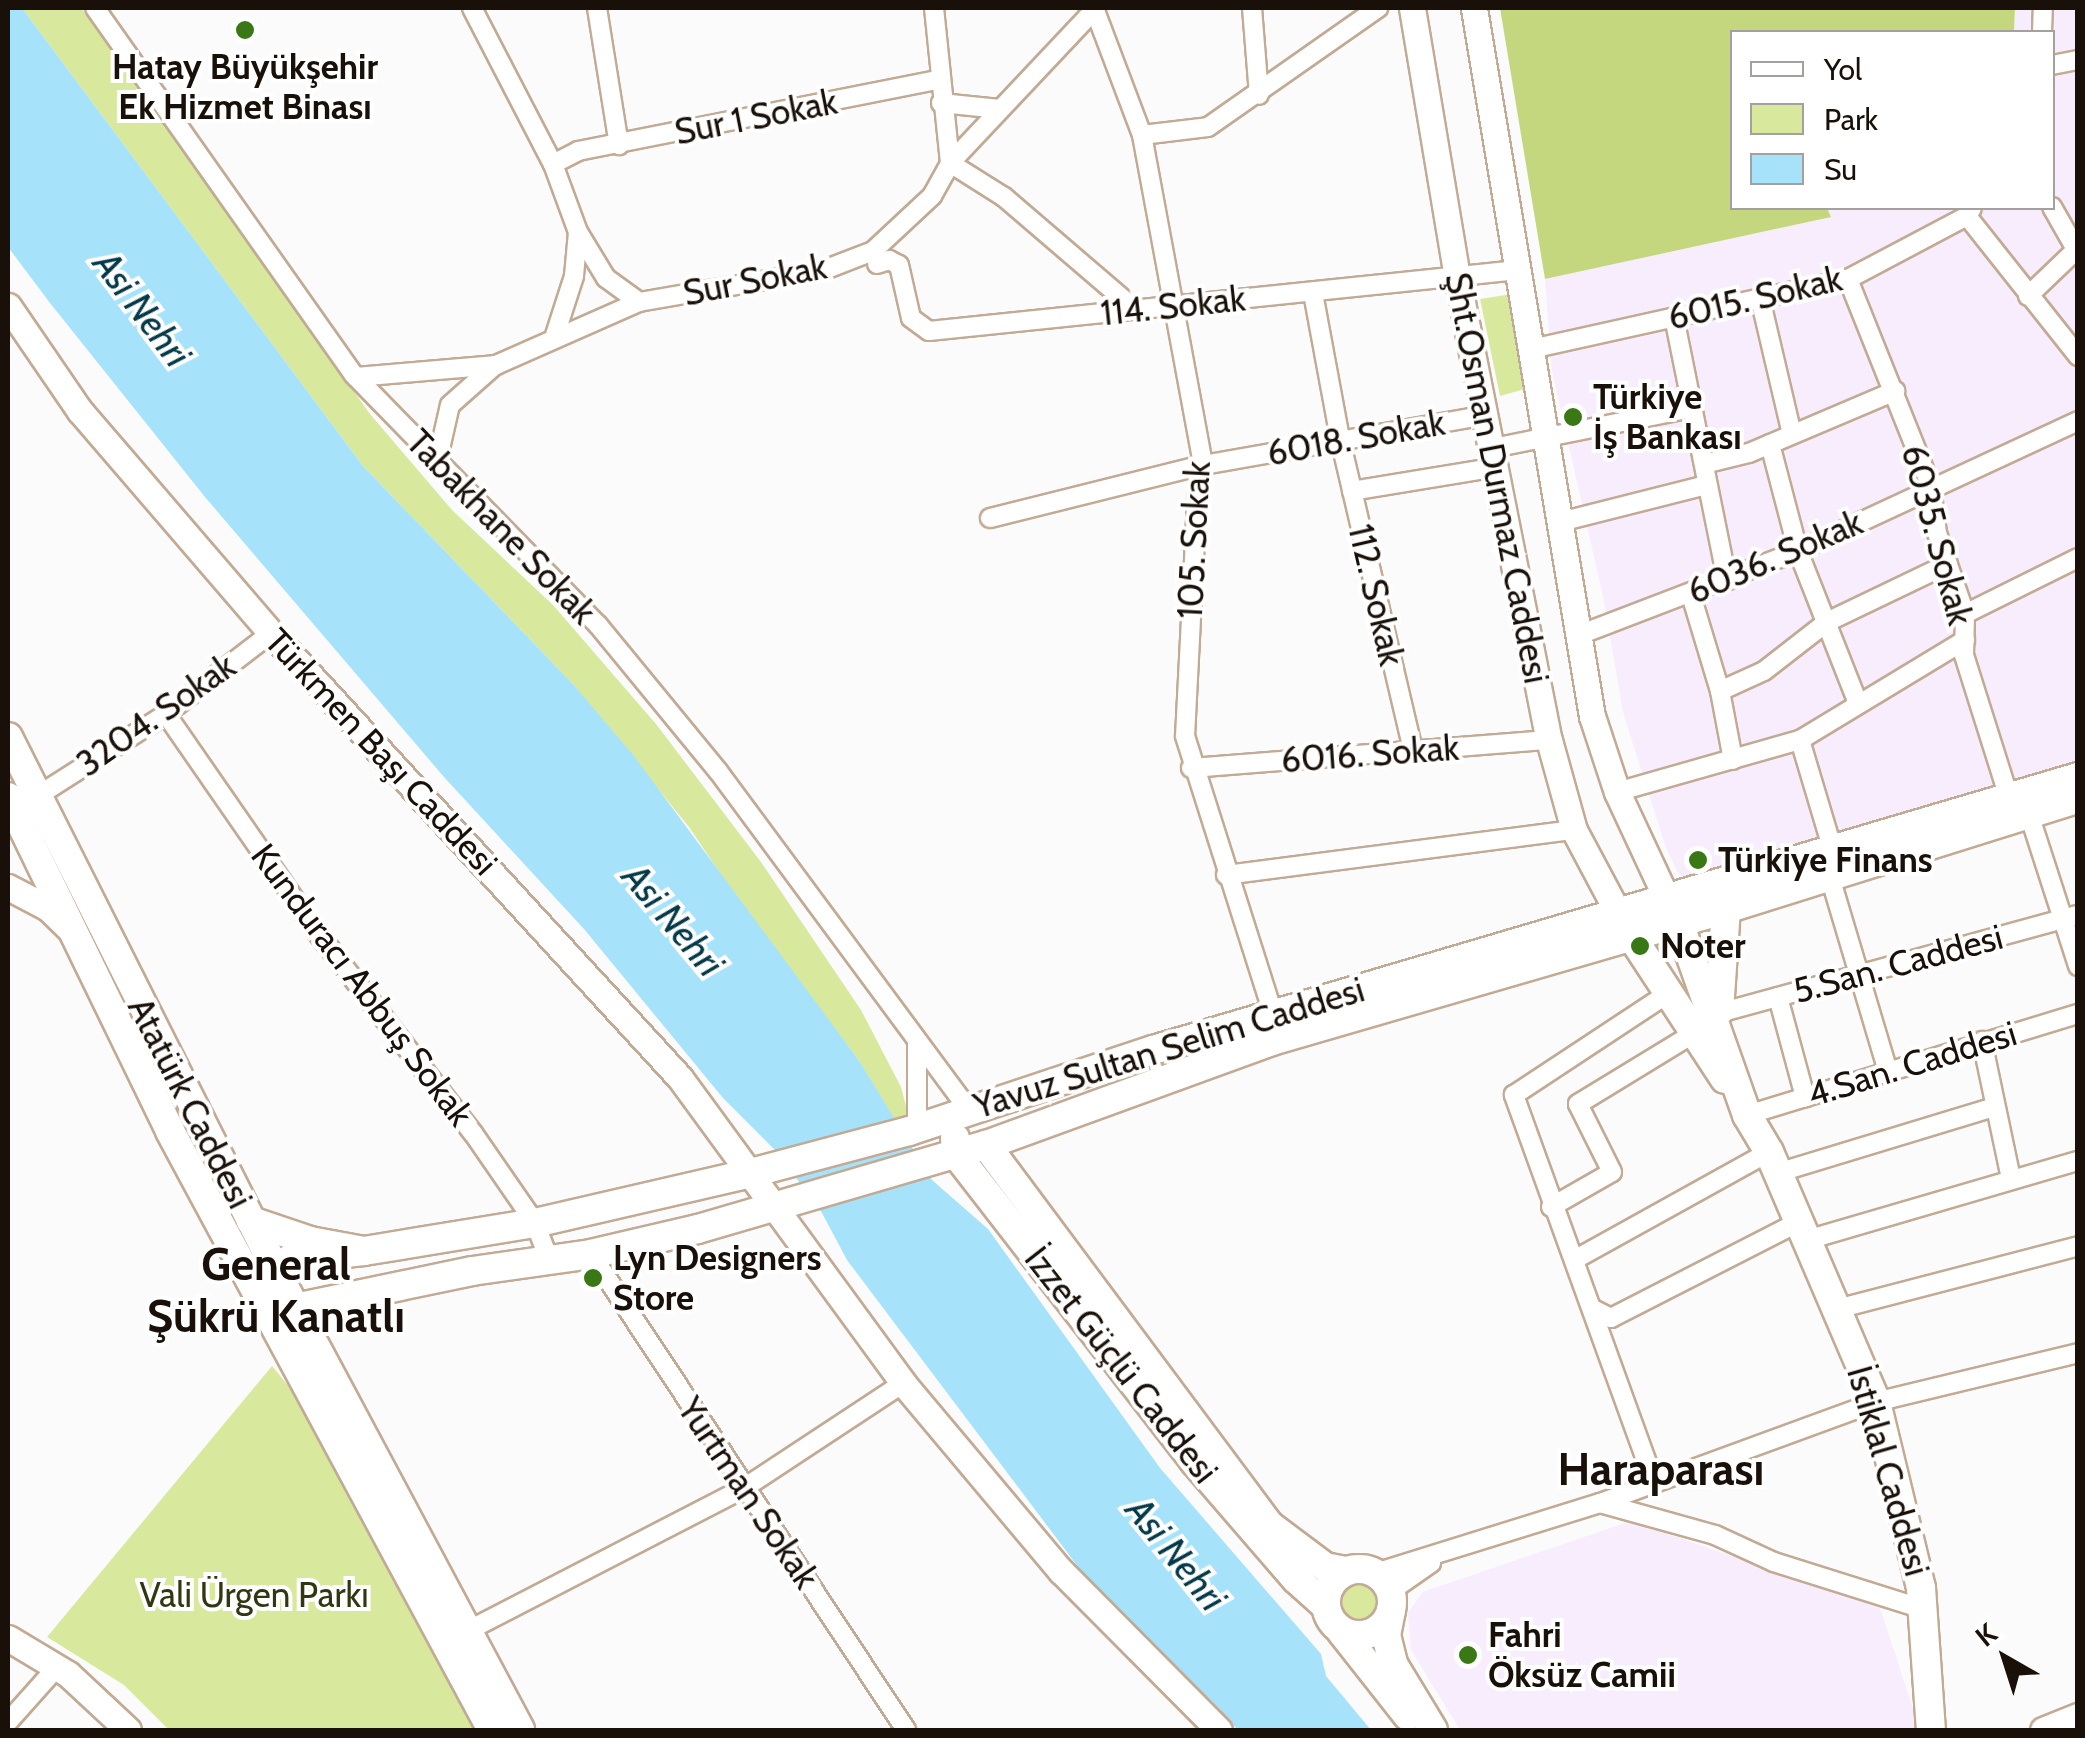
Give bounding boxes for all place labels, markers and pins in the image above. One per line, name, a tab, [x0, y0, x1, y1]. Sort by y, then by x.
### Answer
marker: Hatay Büyükşehir Ek Hizmet Binası	[234, 19, 256, 41]
place label: Hatay Büyükşehir Ek Hizmet Binası	[112, 46, 378, 128]
place label: Türkiye İş Bankası	[1593, 376, 1742, 458]
marker: Türkiye İş Bankası	[1562, 406, 1584, 428]
place label: Türkiye Finans	[1718, 839, 1933, 881]
marker: Türkiye Finans	[1687, 849, 1709, 871]
place label: Noter	[1660, 925, 1746, 967]
marker: Noter	[1629, 935, 1651, 957]
place label: Lyn Designers Store	[613, 1237, 822, 1319]
marker: Lyn Designers Store	[582, 1267, 604, 1289]
place label: Fahri Öksüz Camii	[1488, 1614, 1676, 1696]
marker: Fahri Öksüz Camii	[1457, 1644, 1479, 1666]

